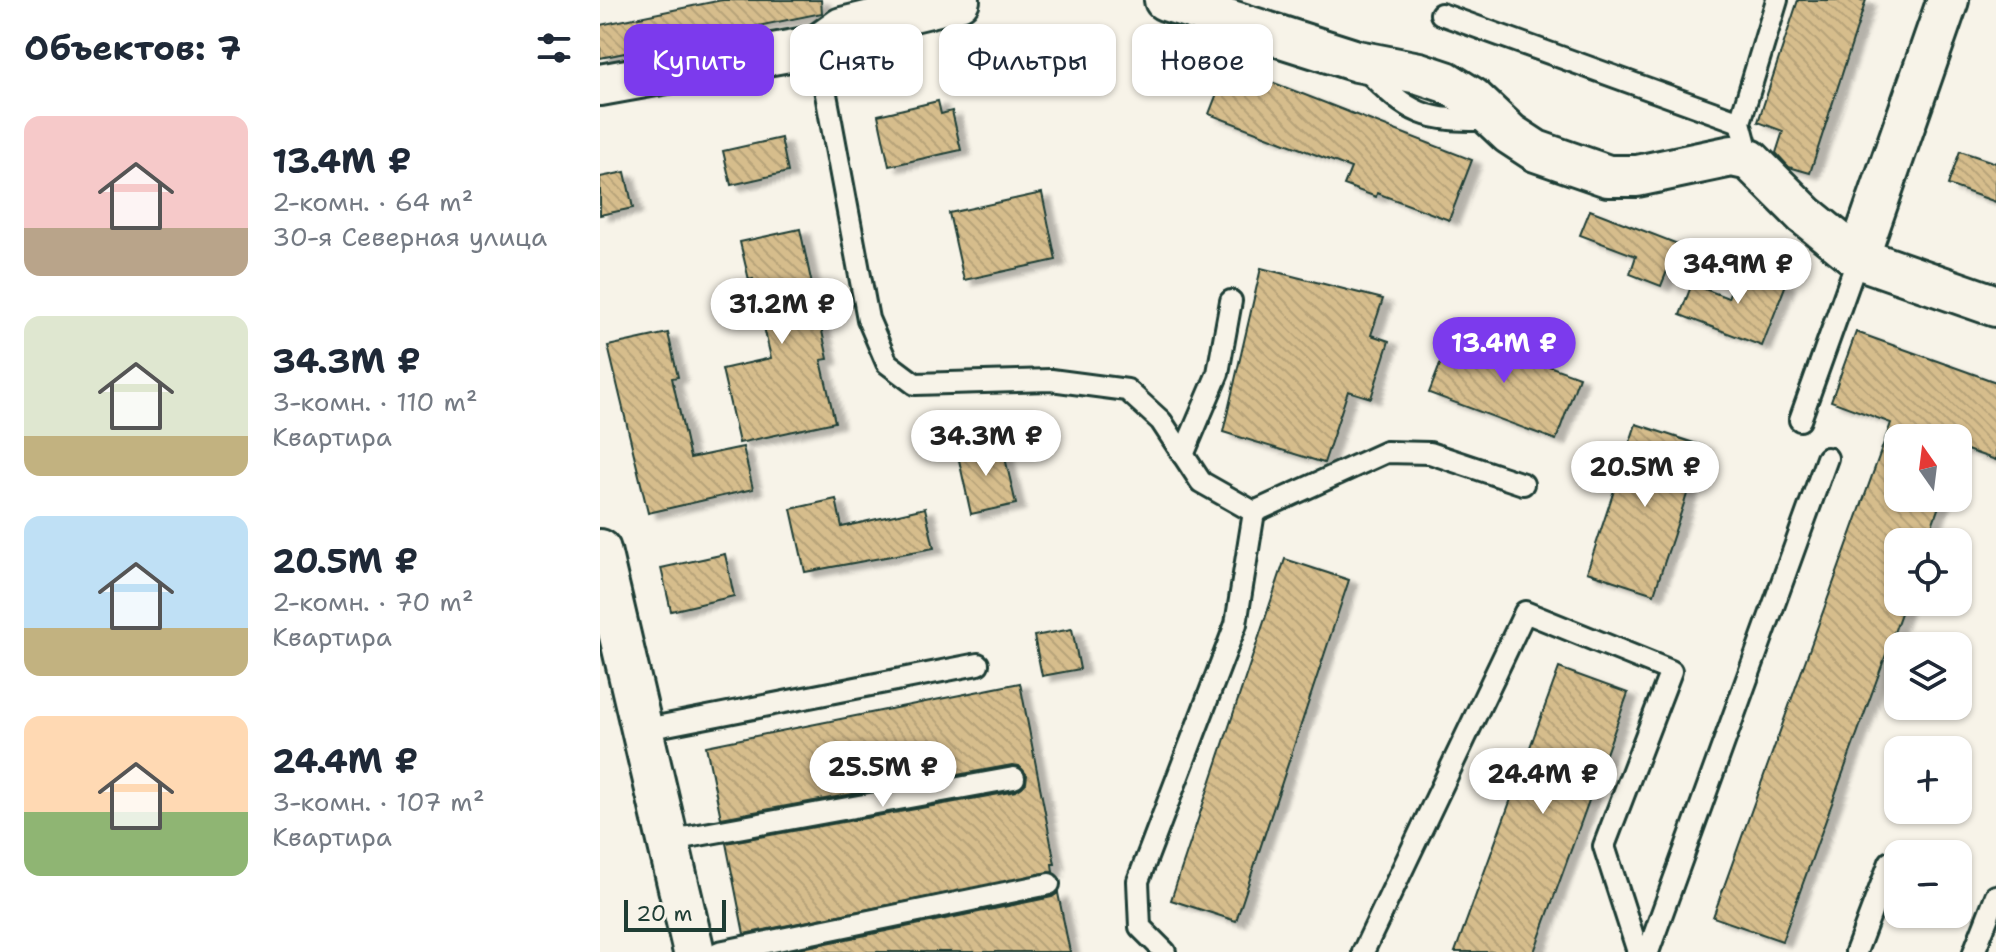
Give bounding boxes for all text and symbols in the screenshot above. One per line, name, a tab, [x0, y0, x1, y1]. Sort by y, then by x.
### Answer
chip: Купить	[624, 24, 774, 96]
chip: Снять	[790, 24, 923, 96]
chip: Фильтры	[939, 24, 1116, 96]
chip: Новое	[1132, 24, 1273, 96]
text: Объектов: 7	[24, 25, 241, 71]
icon: filters	[532, 26, 576, 70]
text: 13.4M ₽	[272, 138, 411, 184]
icon: home	[88, 148, 184, 244]
text: 2-комн. · 64 m²	[272, 184, 474, 219]
text: 30-я Северная улица	[272, 219, 547, 254]
pin: 34.9M ₽	[1664, 238, 1812, 306]
text: 34.9M ₽	[1683, 246, 1793, 281]
pin: 31.2M ₽	[708, 278, 856, 346]
text: 31.2M ₽	[729, 286, 835, 321]
pin: 13.4M ₽	[1430, 317, 1578, 385]
text: 13.4M ₽	[1451, 325, 1557, 360]
text: 34.3M ₽	[272, 338, 421, 384]
icon: home	[88, 348, 184, 444]
text: 3-комн. · 110 m²	[272, 384, 478, 419]
pin: 34.3M ₽	[912, 410, 1060, 478]
text: 34.3M ₽	[929, 418, 1043, 453]
text: Квартира	[272, 419, 392, 454]
north arrow	[1884, 424, 1972, 512]
map controls	[1884, 424, 1972, 928]
pin: 20.5M ₽	[1571, 441, 1719, 509]
text: 20.5M ₽	[1589, 449, 1701, 484]
button: locate	[1884, 528, 1972, 616]
text: 20.5M ₽	[272, 538, 418, 584]
icon: home	[88, 548, 184, 644]
text: 2-комн. · 70 m²	[272, 584, 474, 619]
text: Квартира	[272, 619, 392, 654]
button: layers	[1884, 632, 1972, 720]
button: +	[1884, 736, 1972, 824]
text: 24.4M ₽	[272, 738, 418, 784]
pin: 25.5M ₽	[809, 741, 957, 809]
icon: home	[88, 748, 184, 844]
pin: 24.4M ₽	[1469, 748, 1617, 816]
text: 25.5M ₽	[828, 749, 938, 784]
text: 24.4M ₽	[1487, 756, 1599, 791]
text: 3-комн. · 107 m²	[272, 784, 485, 819]
text: Квартира	[272, 819, 392, 854]
button: −	[1884, 840, 1972, 928]
scale bar	[624, 896, 726, 932]
text: 20 m	[636, 899, 693, 928]

